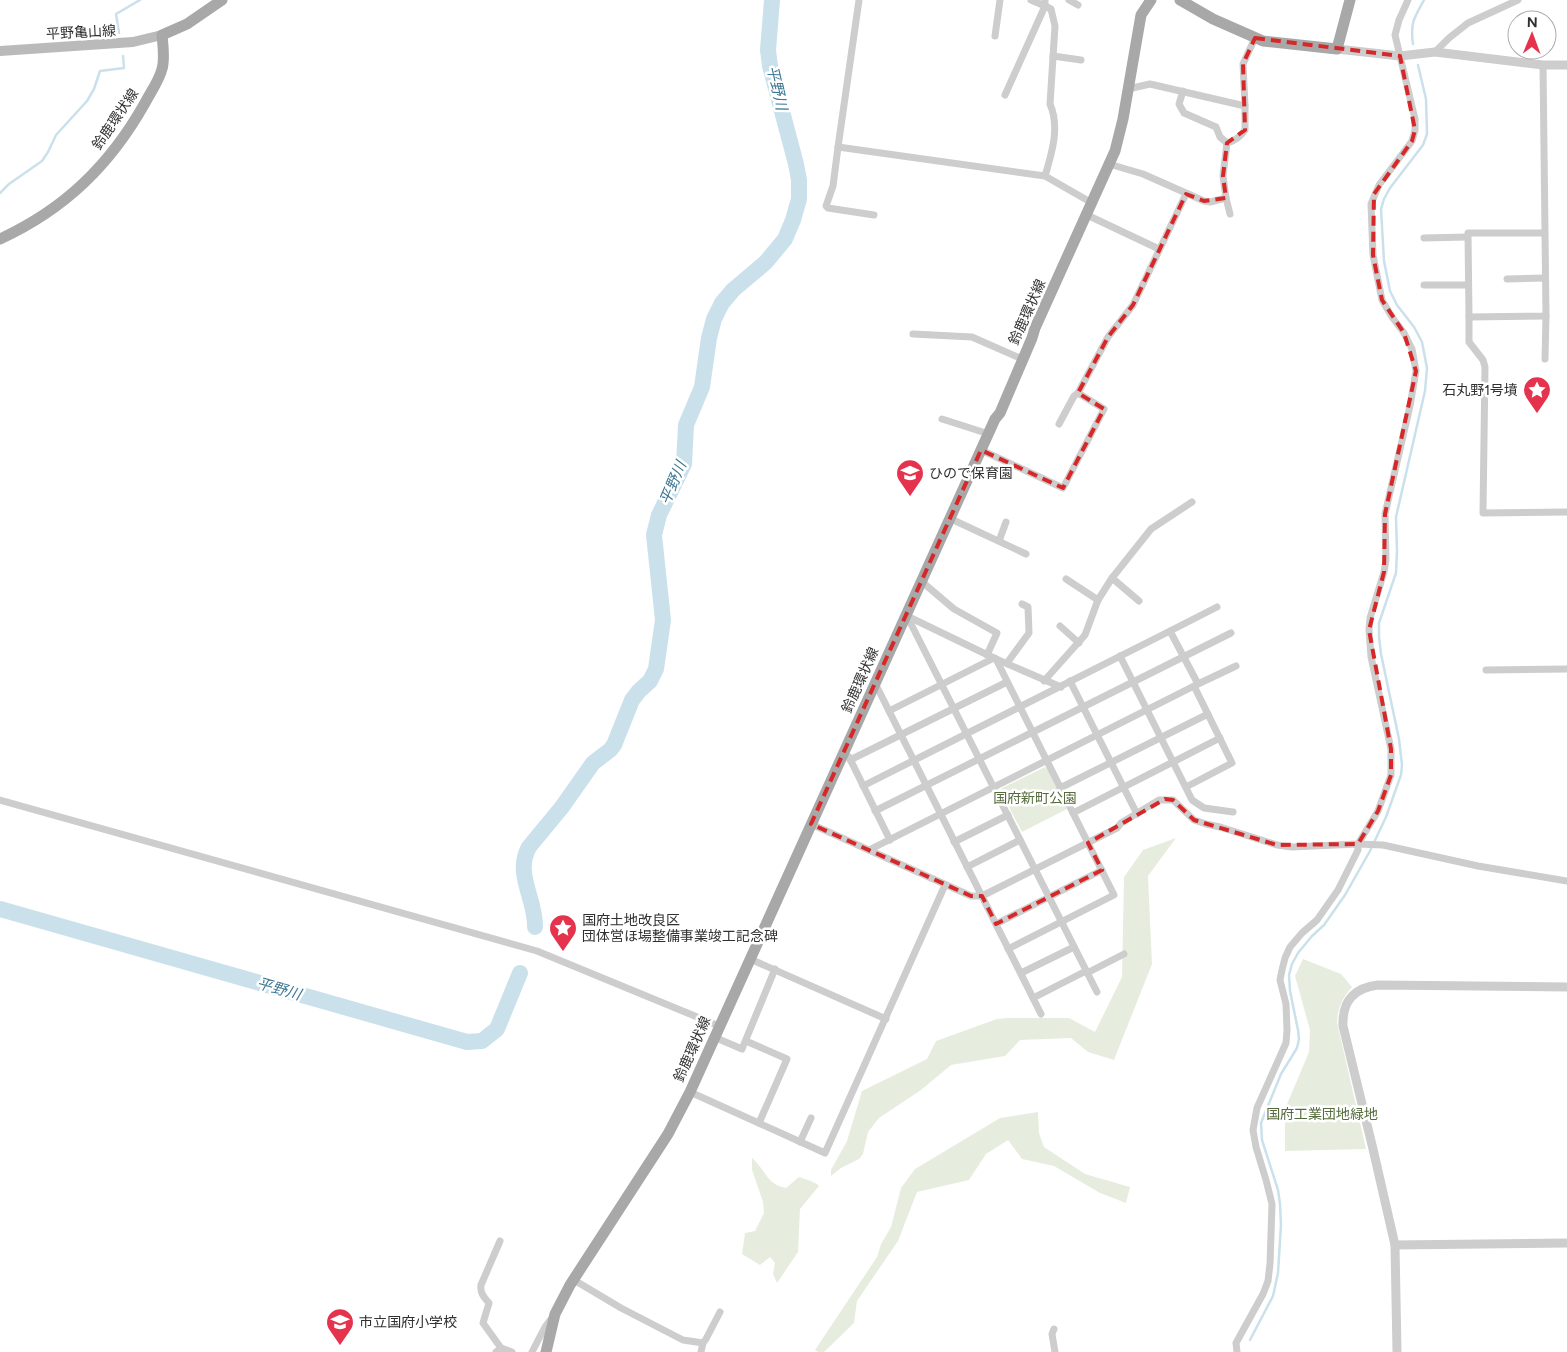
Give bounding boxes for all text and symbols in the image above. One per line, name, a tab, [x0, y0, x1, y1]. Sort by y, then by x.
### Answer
north arrow	[1507, 10, 1557, 60]
text: N	[1527, 14, 1538, 31]
street label: 平野亀山線	[46, 22, 116, 43]
water label: 平野川	[763, 64, 791, 114]
street label: 鈴鹿環状線	[89, 86, 142, 153]
street label: 鈴鹿環状線	[1005, 277, 1049, 348]
place icon: 石丸野1号墳	[1522, 375, 1552, 414]
place label: 石丸野1号墳	[1442, 382, 1518, 399]
water label: 平野川	[656, 457, 691, 507]
school or university icon: ひので保育園	[895, 458, 925, 497]
place label: ひので保育園	[929, 465, 1013, 482]
street label: 鈴鹿環状線	[838, 645, 882, 716]
park label: 国府新町公園	[993, 790, 1077, 807]
place label: 国府土地改良区 団体営ほ場整備事業竣工記念碑	[582, 912, 778, 945]
place icon: 国府土地改良区 団体営ほ場整備事業竣工記念碑	[548, 913, 578, 952]
water label: 平野川	[255, 974, 305, 1004]
street label: 鈴鹿環状線	[670, 1014, 714, 1085]
park label: 国府工業団地緑地	[1266, 1106, 1378, 1123]
school or university icon: 市立国府小学校	[325, 1307, 355, 1346]
place label: 市立国府小学校	[359, 1314, 457, 1331]

